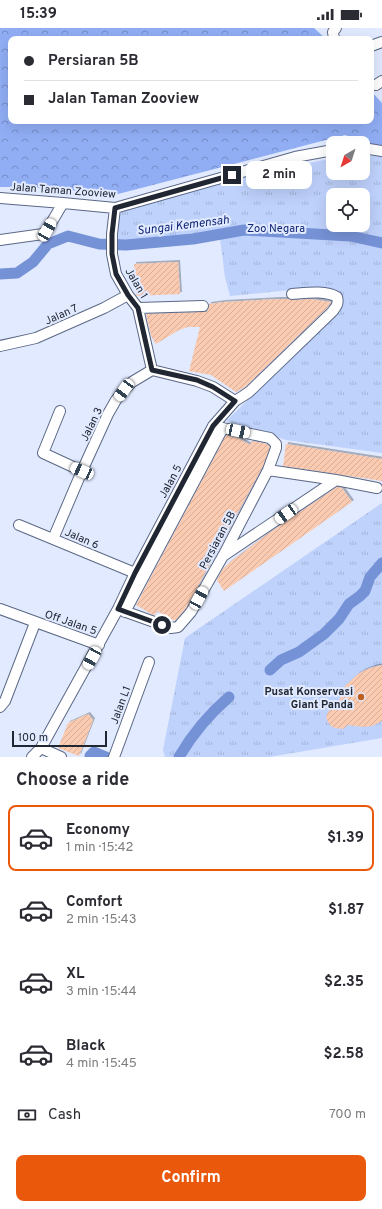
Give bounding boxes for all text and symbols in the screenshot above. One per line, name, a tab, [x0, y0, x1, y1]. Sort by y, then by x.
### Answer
text: 15:39	[20, 5, 57, 24]
text: Persiaran 5B	[48, 52, 139, 71]
text: Jalan Taman Zooview	[48, 90, 199, 109]
north arrow	[326, 136, 370, 180]
map controls	[326, 136, 370, 232]
callout: 2 min	[246, 161, 312, 189]
route end	[223, 166, 241, 184]
text: 2 min	[262, 167, 296, 183]
street label: Jalan Taman Zooview	[10, 180, 116, 202]
button: locate	[326, 188, 370, 232]
water label: Sungai Kemensah	[136, 212, 231, 240]
car	[36, 217, 58, 243]
park label: Zoo Negara	[247, 222, 305, 236]
street label: Jalan 1	[122, 266, 151, 301]
street label: Jalan 7	[43, 301, 80, 328]
car	[112, 377, 136, 403]
street label: Jalan 3	[78, 405, 106, 444]
car	[225, 423, 251, 439]
car	[69, 461, 95, 481]
street label: Jalan 5	[156, 462, 186, 501]
car	[273, 502, 299, 526]
street label: Persiaran 5B	[197, 509, 239, 572]
street label: Jalan 6	[62, 525, 101, 552]
car	[188, 585, 210, 611]
street label: Off Jalan 5	[43, 607, 99, 638]
route start	[153, 616, 171, 634]
car	[81, 645, 103, 671]
street label: Jalan L1	[108, 684, 134, 726]
place label: Pusat Konservasi Giant Panda	[264, 685, 353, 712]
marker: Pusat Konservasi Giant Panda	[356, 692, 366, 702]
scale bar	[12, 729, 107, 748]
text: 100 m	[18, 731, 48, 745]
text: Choose a ride	[16, 769, 129, 792]
icon: car	[18, 820, 54, 856]
text: Economy	[66, 821, 130, 840]
text: $1.39	[327, 829, 364, 848]
text: 1 min · 15:42	[66, 840, 134, 856]
icon: car	[18, 892, 54, 928]
text: Comfort	[66, 893, 123, 912]
text: $1.87	[328, 901, 364, 920]
text: 2 min · 15:43	[66, 912, 137, 928]
icon: car	[18, 964, 54, 1000]
text: XL	[66, 965, 84, 984]
text: $2.35	[324, 973, 364, 992]
text: 3 min · 15:44	[66, 984, 137, 1000]
icon: car	[18, 1036, 54, 1072]
text: Black	[66, 1037, 106, 1056]
text: $2.58	[324, 1045, 364, 1064]
text: 4 min · 15:45	[66, 1056, 137, 1072]
icon: cash	[16, 1104, 38, 1126]
text: Cash	[48, 1106, 81, 1125]
text: 700 m	[329, 1107, 366, 1123]
button: Confirm	[16, 1155, 366, 1201]

